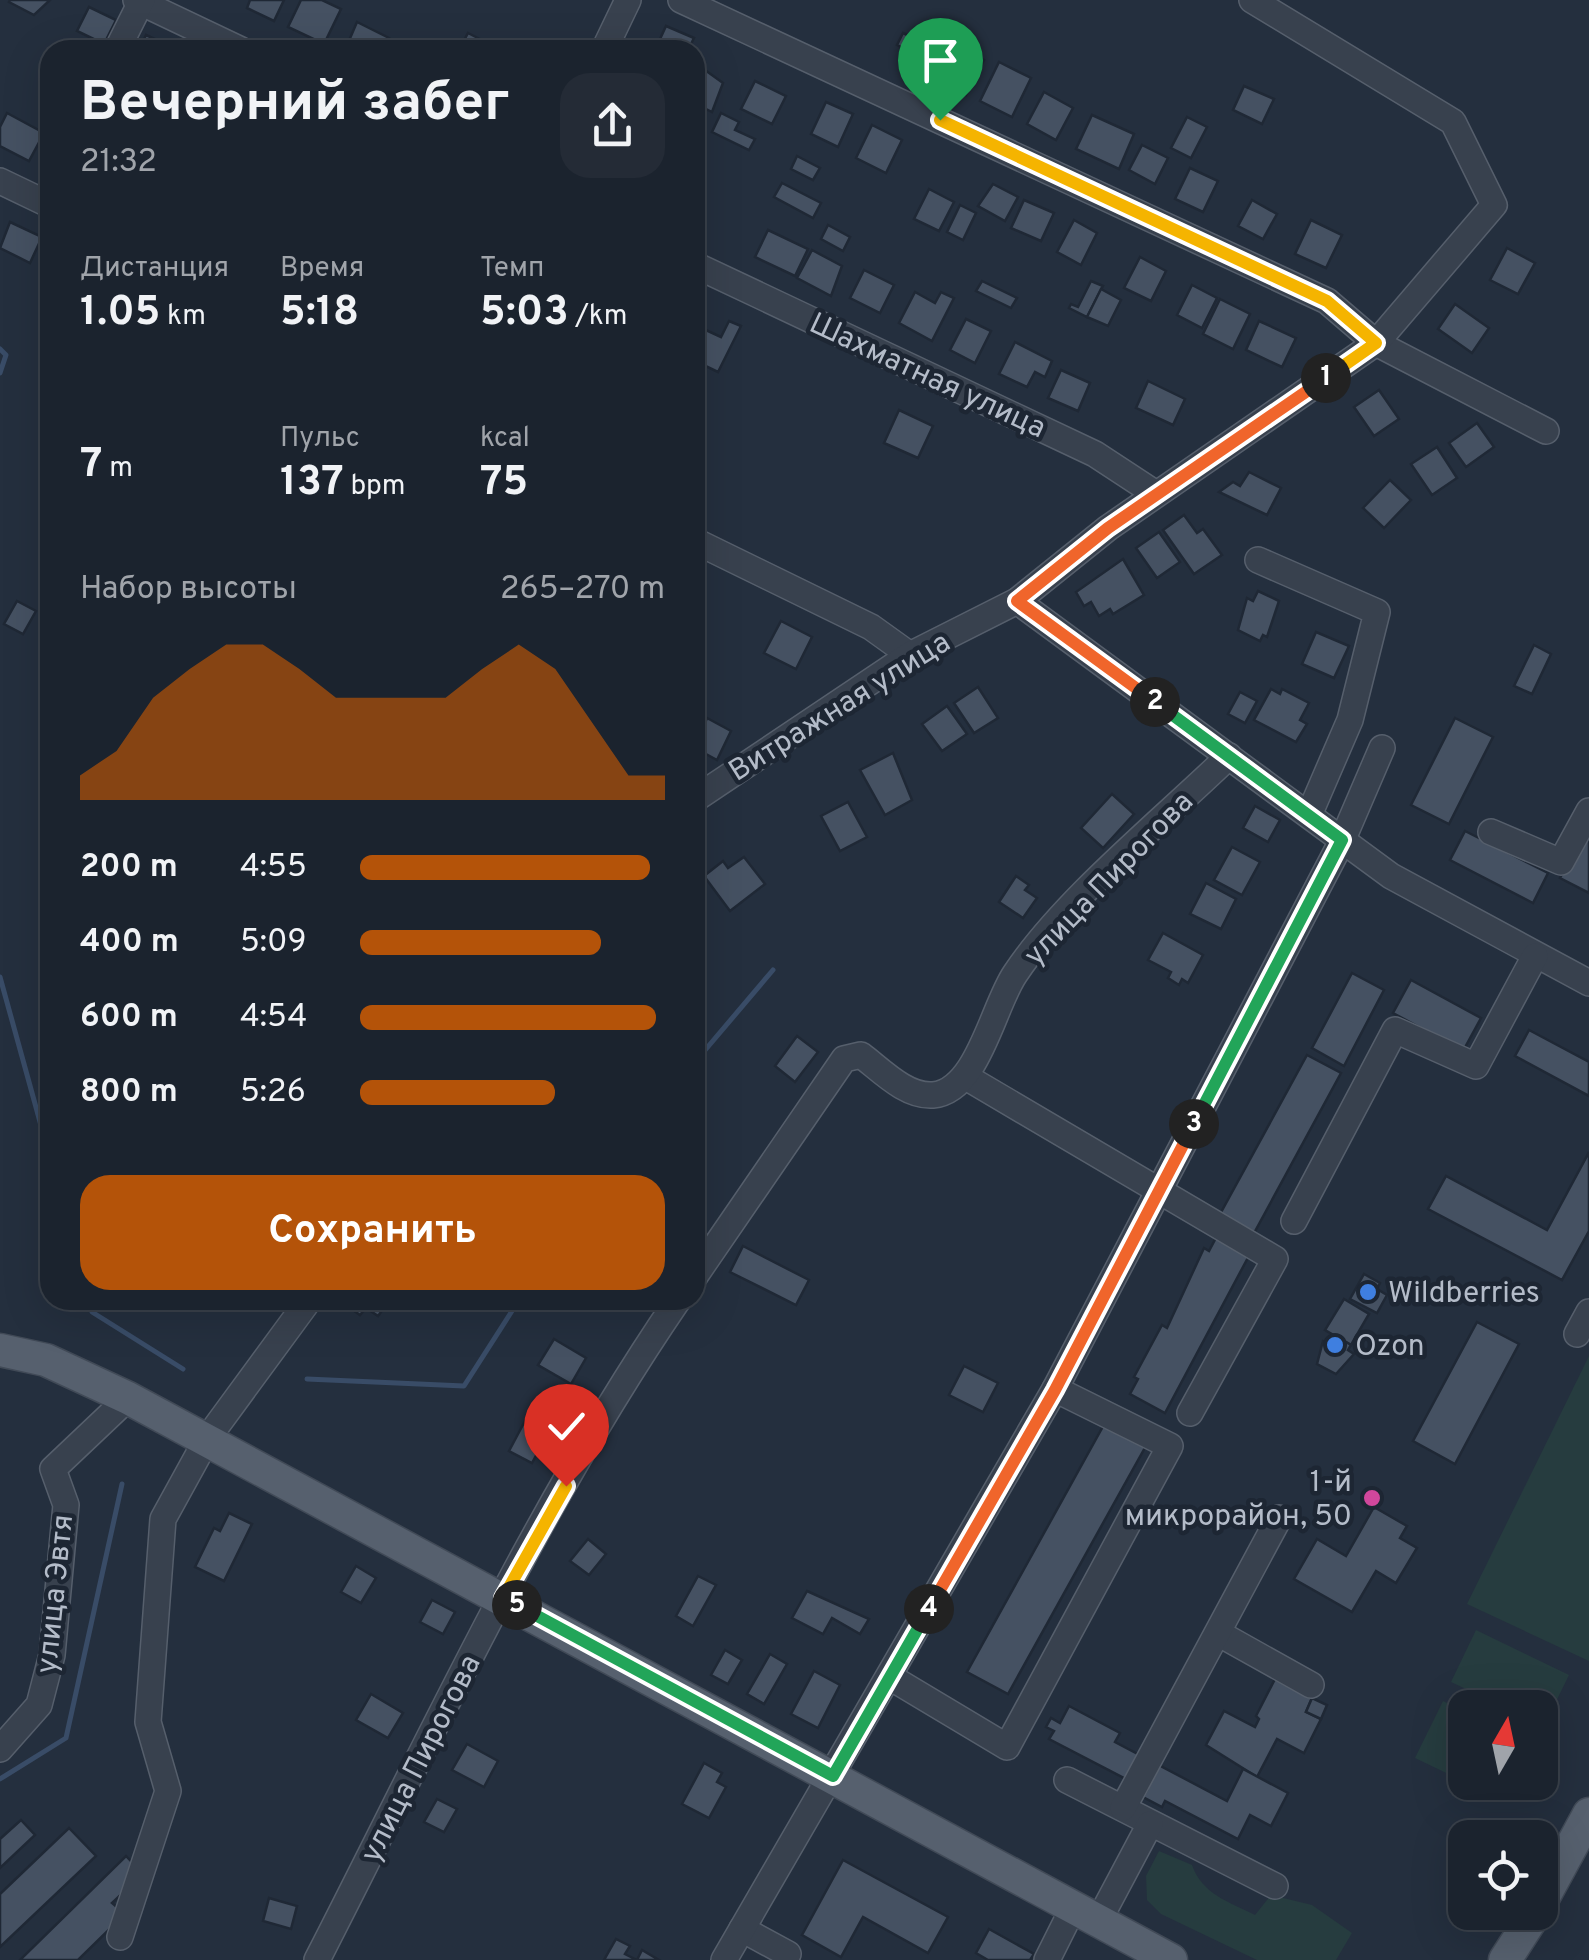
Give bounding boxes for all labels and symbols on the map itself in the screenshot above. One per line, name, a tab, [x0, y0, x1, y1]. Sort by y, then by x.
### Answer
pin	[898, 18, 983, 121]
street label: Шахматная улица	[803, 306, 1051, 448]
pin: 1	[1301, 353, 1351, 403]
street label: Витражная улица	[723, 625, 958, 791]
pin: 2	[1130, 677, 1180, 727]
street label: улица Пирогова	[1017, 785, 1202, 975]
pin: 3	[1169, 1099, 1219, 1149]
place label: Wildberries	[1388, 1276, 1540, 1313]
marker: Wildberries	[1357, 1281, 1379, 1303]
place label: Ozon	[1355, 1329, 1425, 1366]
marker: Ozon	[1324, 1334, 1346, 1356]
pin	[524, 1384, 609, 1487]
place label: 1-й микрорайон, 50	[1125, 1465, 1352, 1536]
marker: 1-й микрорайон, 50	[1361, 1487, 1383, 1509]
street label: улица Эвтя	[30, 1513, 83, 1676]
pin: 5	[492, 1580, 542, 1630]
pin: 4	[904, 1584, 954, 1634]
street label: улица Пирогова	[354, 1649, 491, 1869]
north arrow	[1448, 1690, 1558, 1800]

